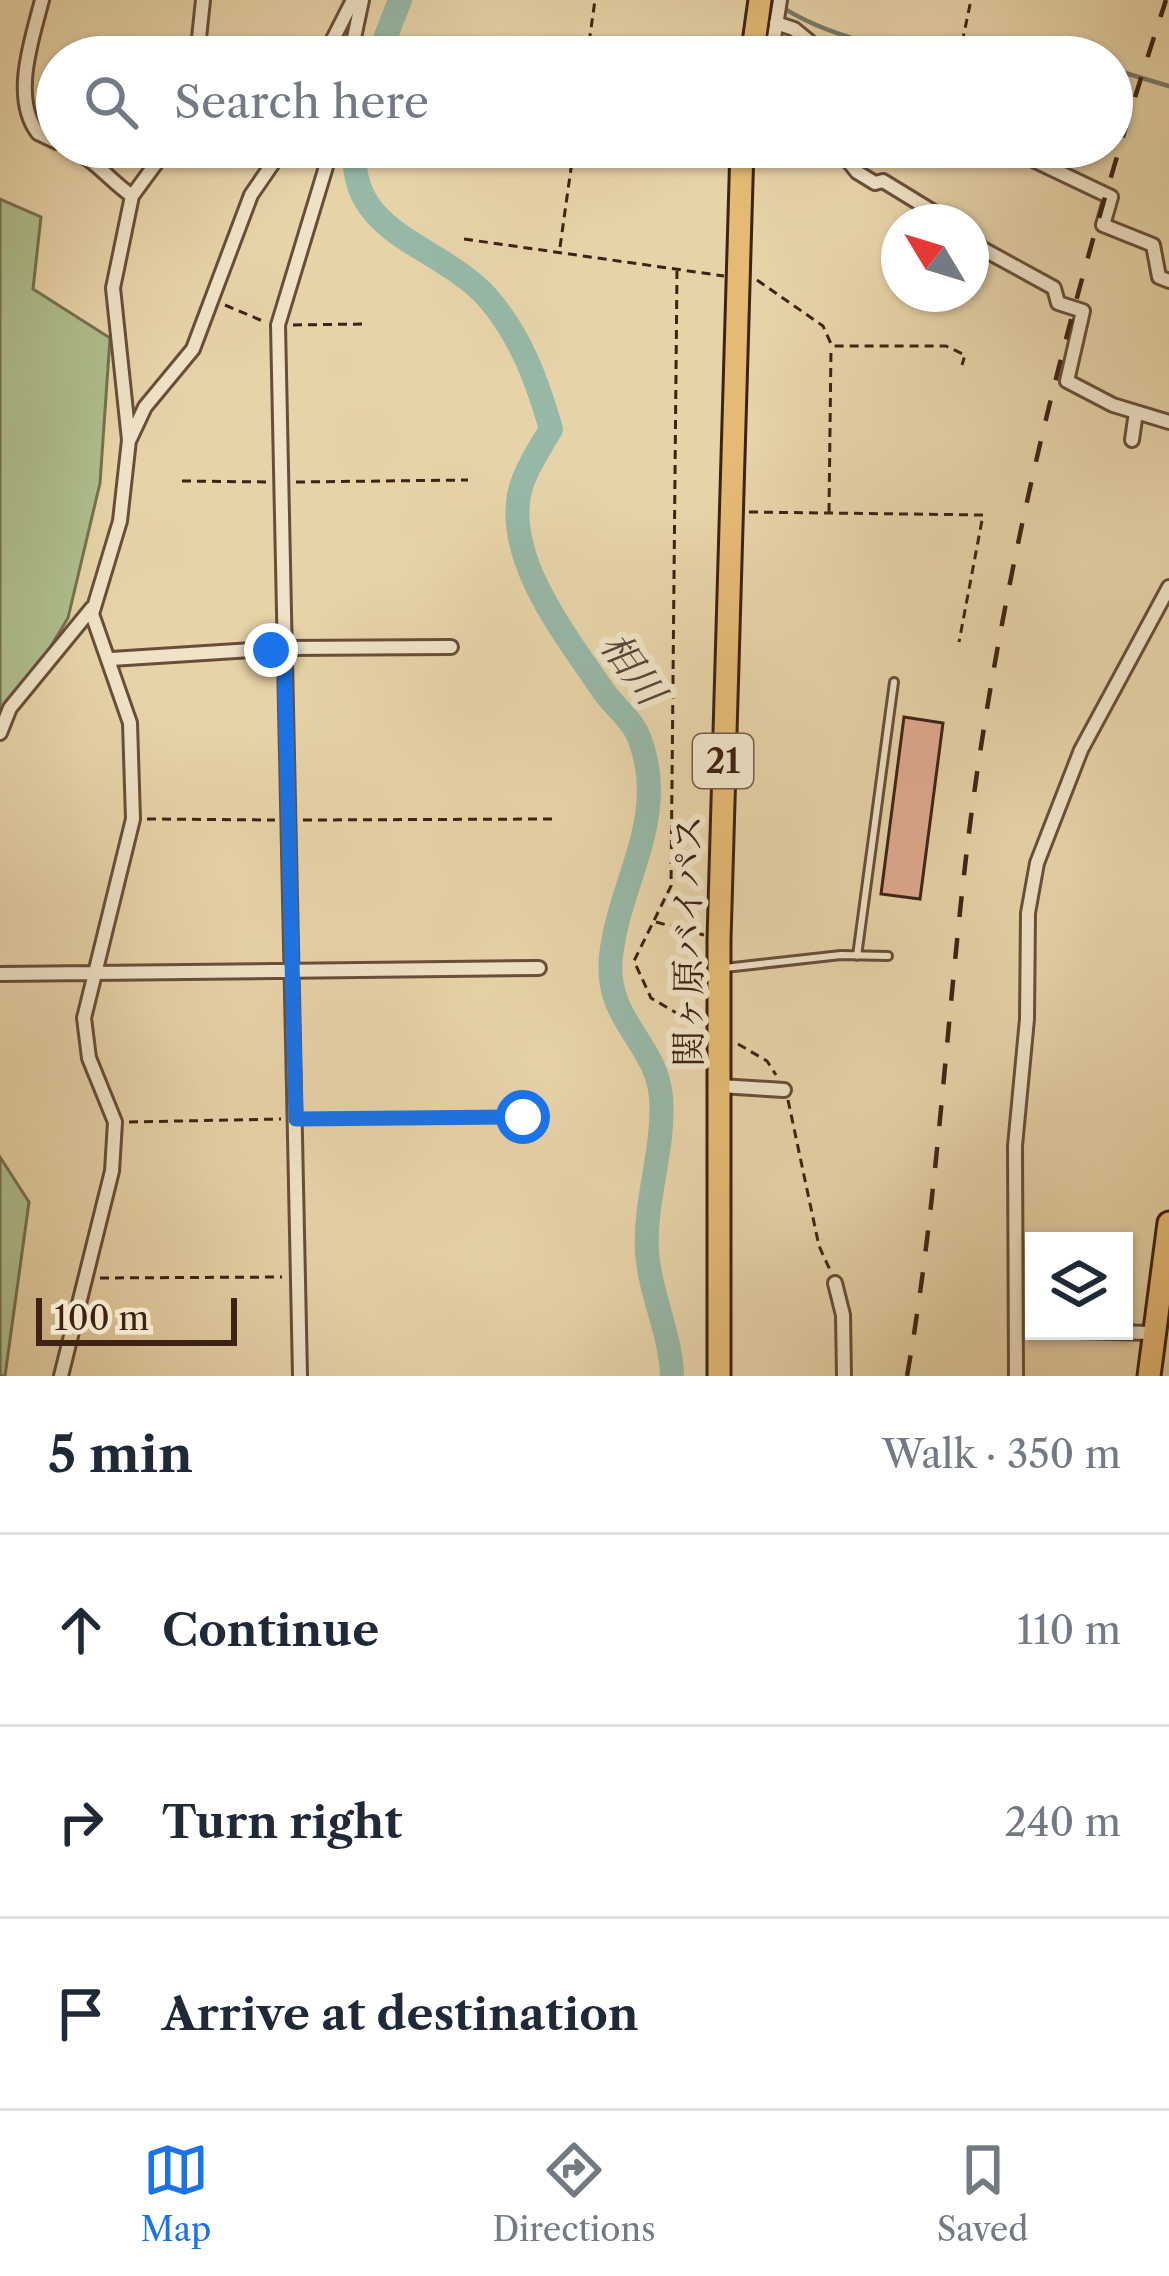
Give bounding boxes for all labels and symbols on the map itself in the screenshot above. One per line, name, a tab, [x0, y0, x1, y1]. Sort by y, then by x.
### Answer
north arrow	[881, 204, 989, 312]
water label: 相川	[591, 622, 678, 717]
route end	[244, 623, 298, 677]
road number: 21	[693, 734, 753, 788]
street label: 関ヶ原バイパス	[666, 815, 710, 1067]
route start	[496, 1090, 550, 1144]
scale bar	[36, 1292, 237, 1345]

